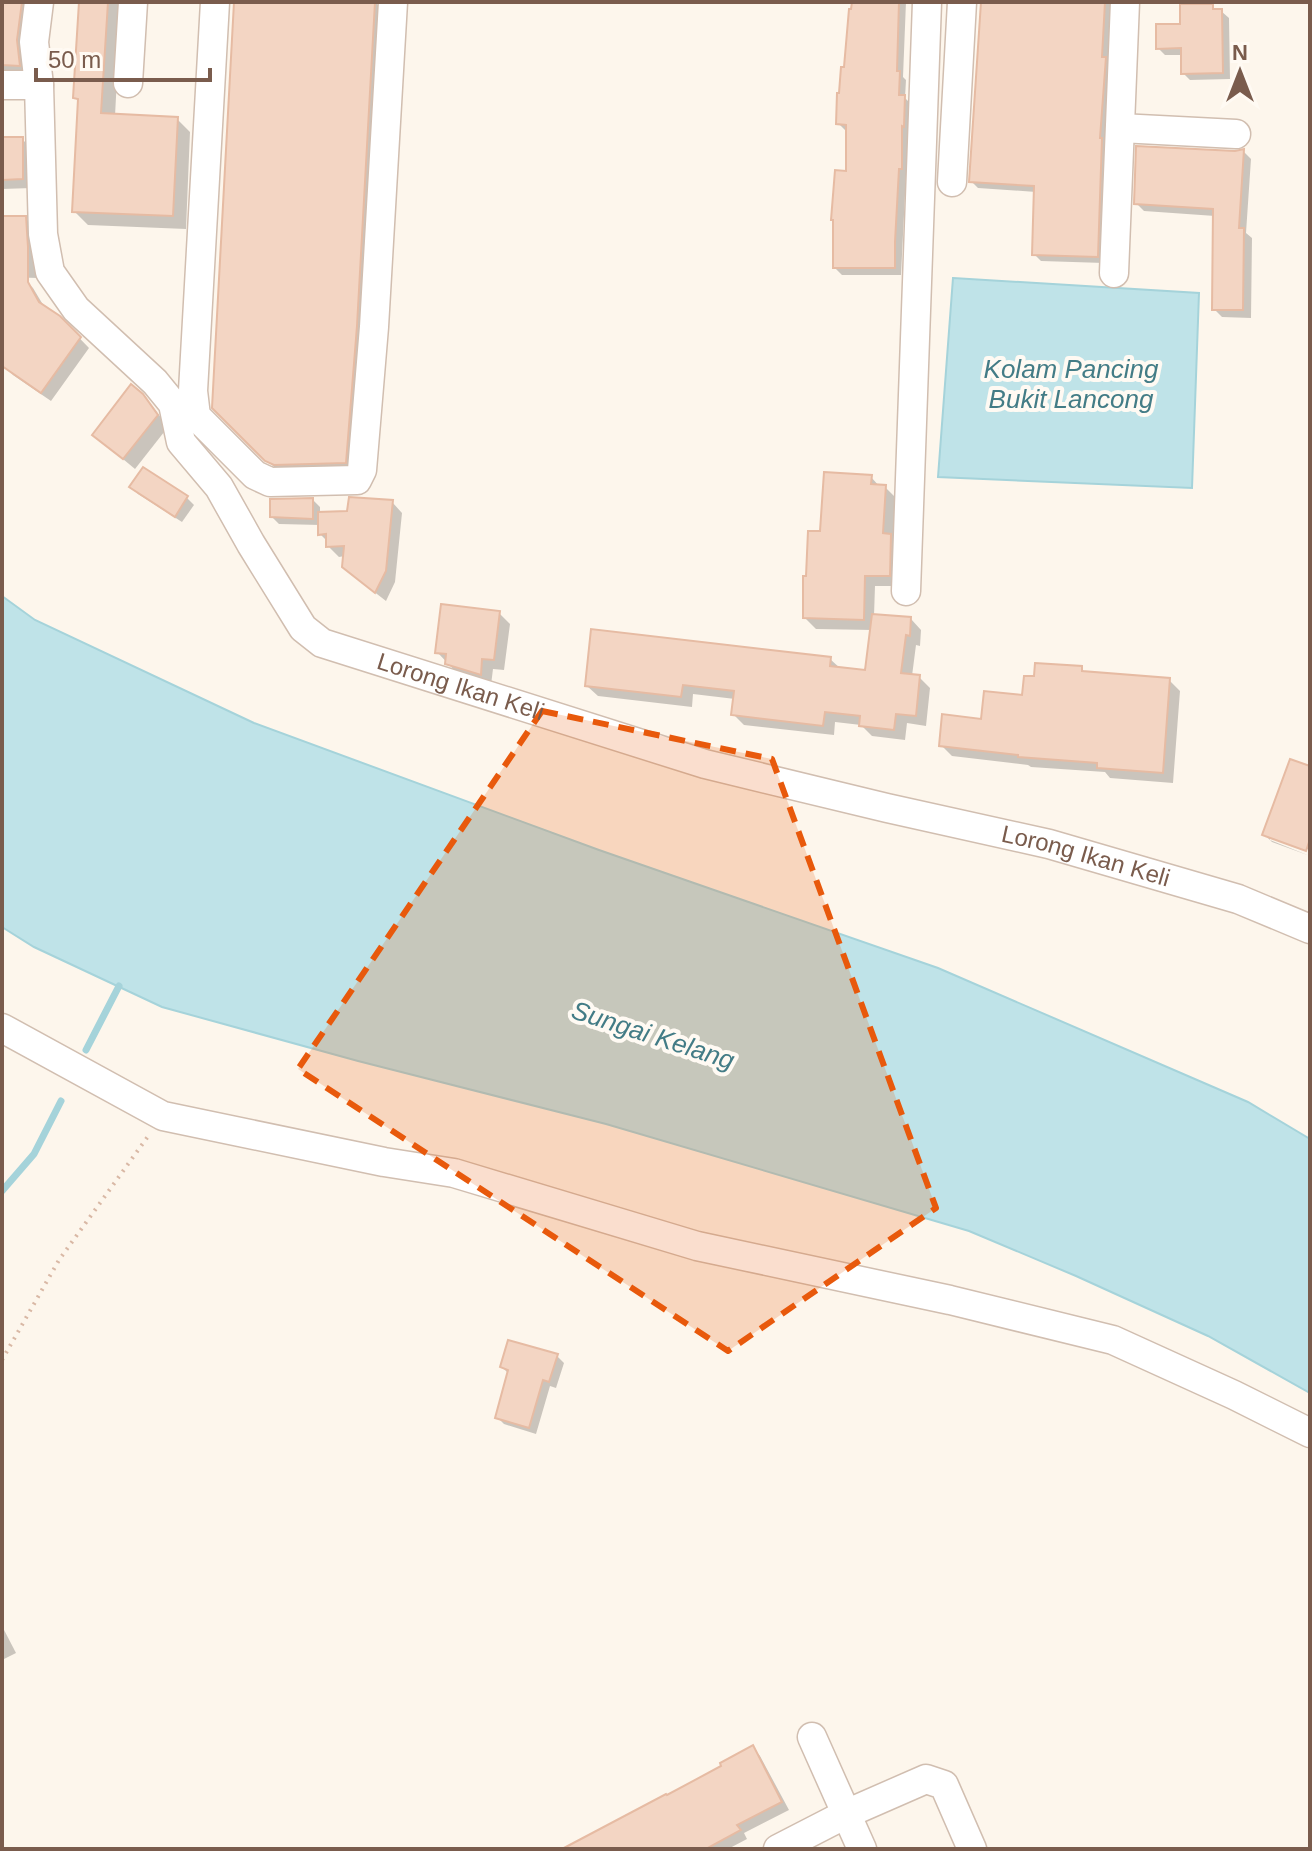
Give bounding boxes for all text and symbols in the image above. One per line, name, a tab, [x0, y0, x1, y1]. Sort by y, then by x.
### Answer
scale bar	[36, 32, 210, 82]
north arrow	[1200, 32, 1280, 112]
text: N	[1232, 40, 1248, 65]
text: 50 m	[48, 46, 101, 73]
water label: Kolam Pancing Bukit Lancong	[984, 354, 1159, 414]
street label: Lorong Ikan Keli	[374, 647, 548, 725]
street label: Lorong Ikan Keli	[999, 820, 1173, 892]
water label: Sungai Kelang	[568, 995, 739, 1076]

